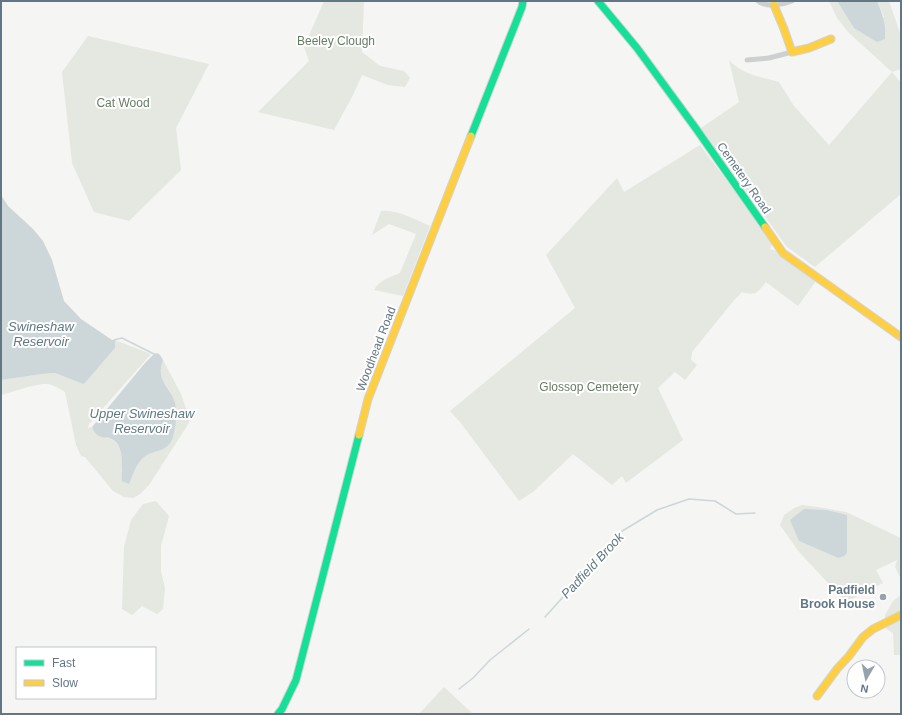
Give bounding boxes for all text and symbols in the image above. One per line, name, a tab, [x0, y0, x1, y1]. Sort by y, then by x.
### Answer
park label: Beeley Clough	[297, 34, 375, 48]
park label: Cat Wood	[96, 96, 150, 110]
street label: Cemetery Road	[714, 140, 774, 216]
street label: Woodhead Road	[353, 305, 399, 393]
water label: Swineshaw Reservoir	[8, 319, 75, 349]
park label: Glossop Cemetery	[539, 380, 639, 394]
water label: Upper Swineshaw Reservoir	[90, 406, 196, 436]
water label: Padfield Brook	[558, 528, 628, 601]
place label: Padfield Brook House	[800, 583, 875, 611]
marker: Padfield Brook House	[878, 592, 888, 602]
legend	[16, 647, 156, 699]
text: Fast	[52, 656, 76, 670]
north arrow	[846, 659, 886, 699]
text: Slow	[52, 676, 78, 690]
text: N	[860, 682, 869, 695]

